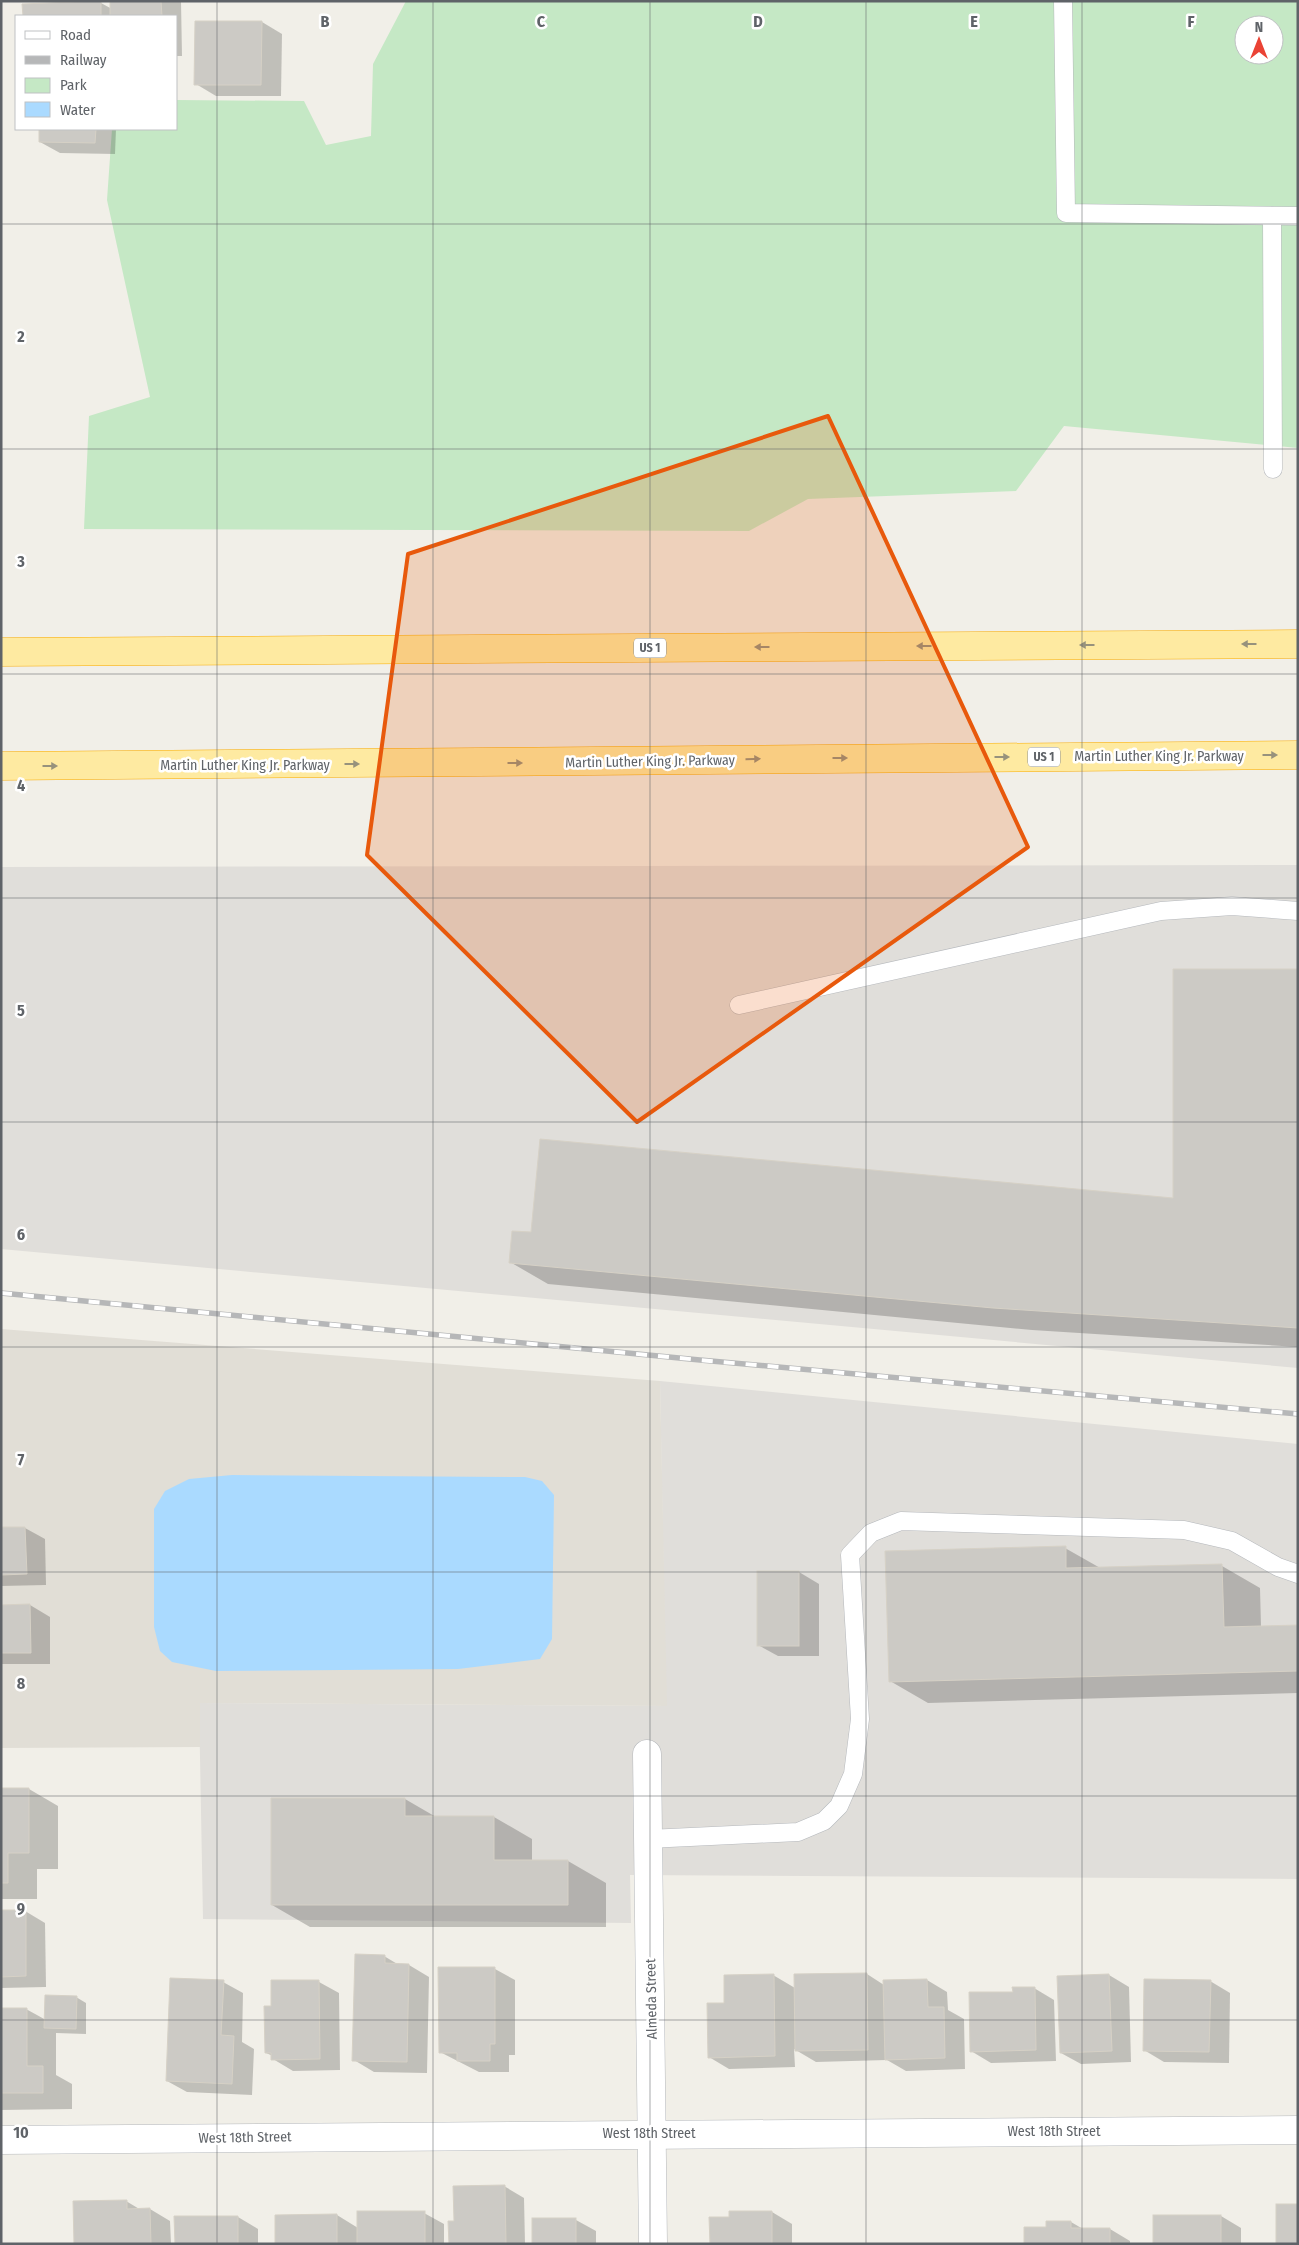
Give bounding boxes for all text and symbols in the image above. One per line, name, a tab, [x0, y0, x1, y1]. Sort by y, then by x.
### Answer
text: B	[321, 12, 330, 31]
text: C	[537, 12, 546, 31]
text: D	[753, 12, 763, 31]
text: E	[970, 12, 978, 31]
text: F	[1187, 12, 1195, 31]
legend	[15, 15, 178, 130]
north arrow	[1234, 15, 1284, 65]
text: N	[1255, 19, 1263, 36]
text: Road	[60, 26, 91, 44]
text: Railway	[60, 51, 107, 69]
text: Park	[60, 76, 87, 94]
text: Water	[60, 101, 96, 119]
text: 2	[16, 327, 25, 346]
text: 3	[16, 552, 25, 571]
road number: US 1	[634, 638, 666, 658]
one-way arrow	[1241, 640, 1257, 648]
one-way arrow	[1078, 641, 1094, 649]
one-way arrow	[916, 642, 932, 650]
one-way arrow	[753, 643, 769, 651]
road number: US 1	[1028, 748, 1060, 766]
street label: Martin Luther King Jr. Parkway	[1074, 748, 1245, 765]
one-way arrow	[1262, 751, 1278, 759]
street label: Martin Luther King Jr. Parkway	[565, 752, 736, 771]
one-way arrow	[994, 753, 1010, 761]
one-way arrow	[832, 754, 848, 762]
one-way arrow	[745, 755, 761, 763]
street label: Martin Luther King Jr. Parkway	[160, 757, 331, 774]
one-way arrow	[507, 759, 523, 767]
one-way arrow	[345, 760, 361, 768]
one-way arrow	[42, 762, 58, 770]
text: 4	[17, 776, 25, 795]
text: 5	[17, 1001, 25, 1020]
text: 6	[17, 1225, 25, 1244]
text: 7	[18, 1450, 25, 1469]
text: 8	[17, 1674, 26, 1693]
text: 9	[17, 1899, 25, 1918]
street label: Almeda Street	[642, 1958, 661, 2040]
text: 10	[13, 2123, 29, 2142]
street label: West 18th Street	[1007, 2123, 1101, 2140]
street label: West 18th Street	[602, 2125, 696, 2142]
street label: West 18th Street	[198, 2128, 292, 2147]

